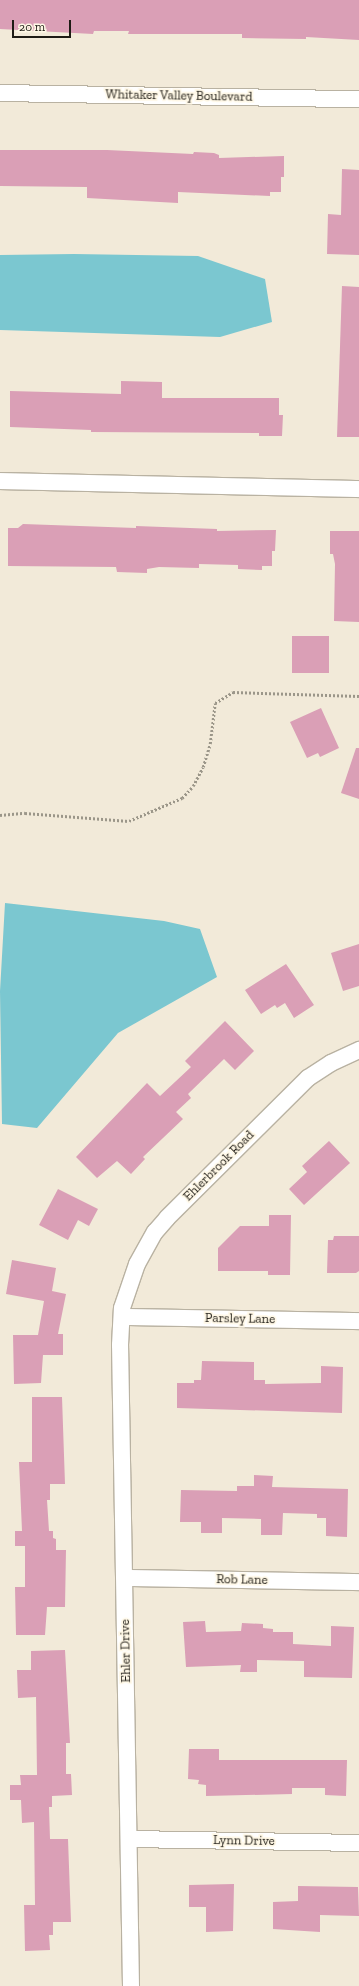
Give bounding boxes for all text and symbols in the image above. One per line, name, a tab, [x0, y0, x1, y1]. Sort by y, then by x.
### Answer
scale bar	[14, 12, 73, 38]
text: 20 m	[19, 20, 45, 34]
street label: Whitaker Valley Boulevard	[105, 87, 253, 105]
street label: Ehlerbrook Road	[180, 1127, 258, 1205]
street label: Parsley Lane	[205, 1311, 275, 1327]
street label: Rob Lane	[216, 1572, 268, 1588]
street label: Ehler Drive	[118, 1619, 134, 1683]
street label: Lynn Drive	[213, 1833, 275, 1849]

